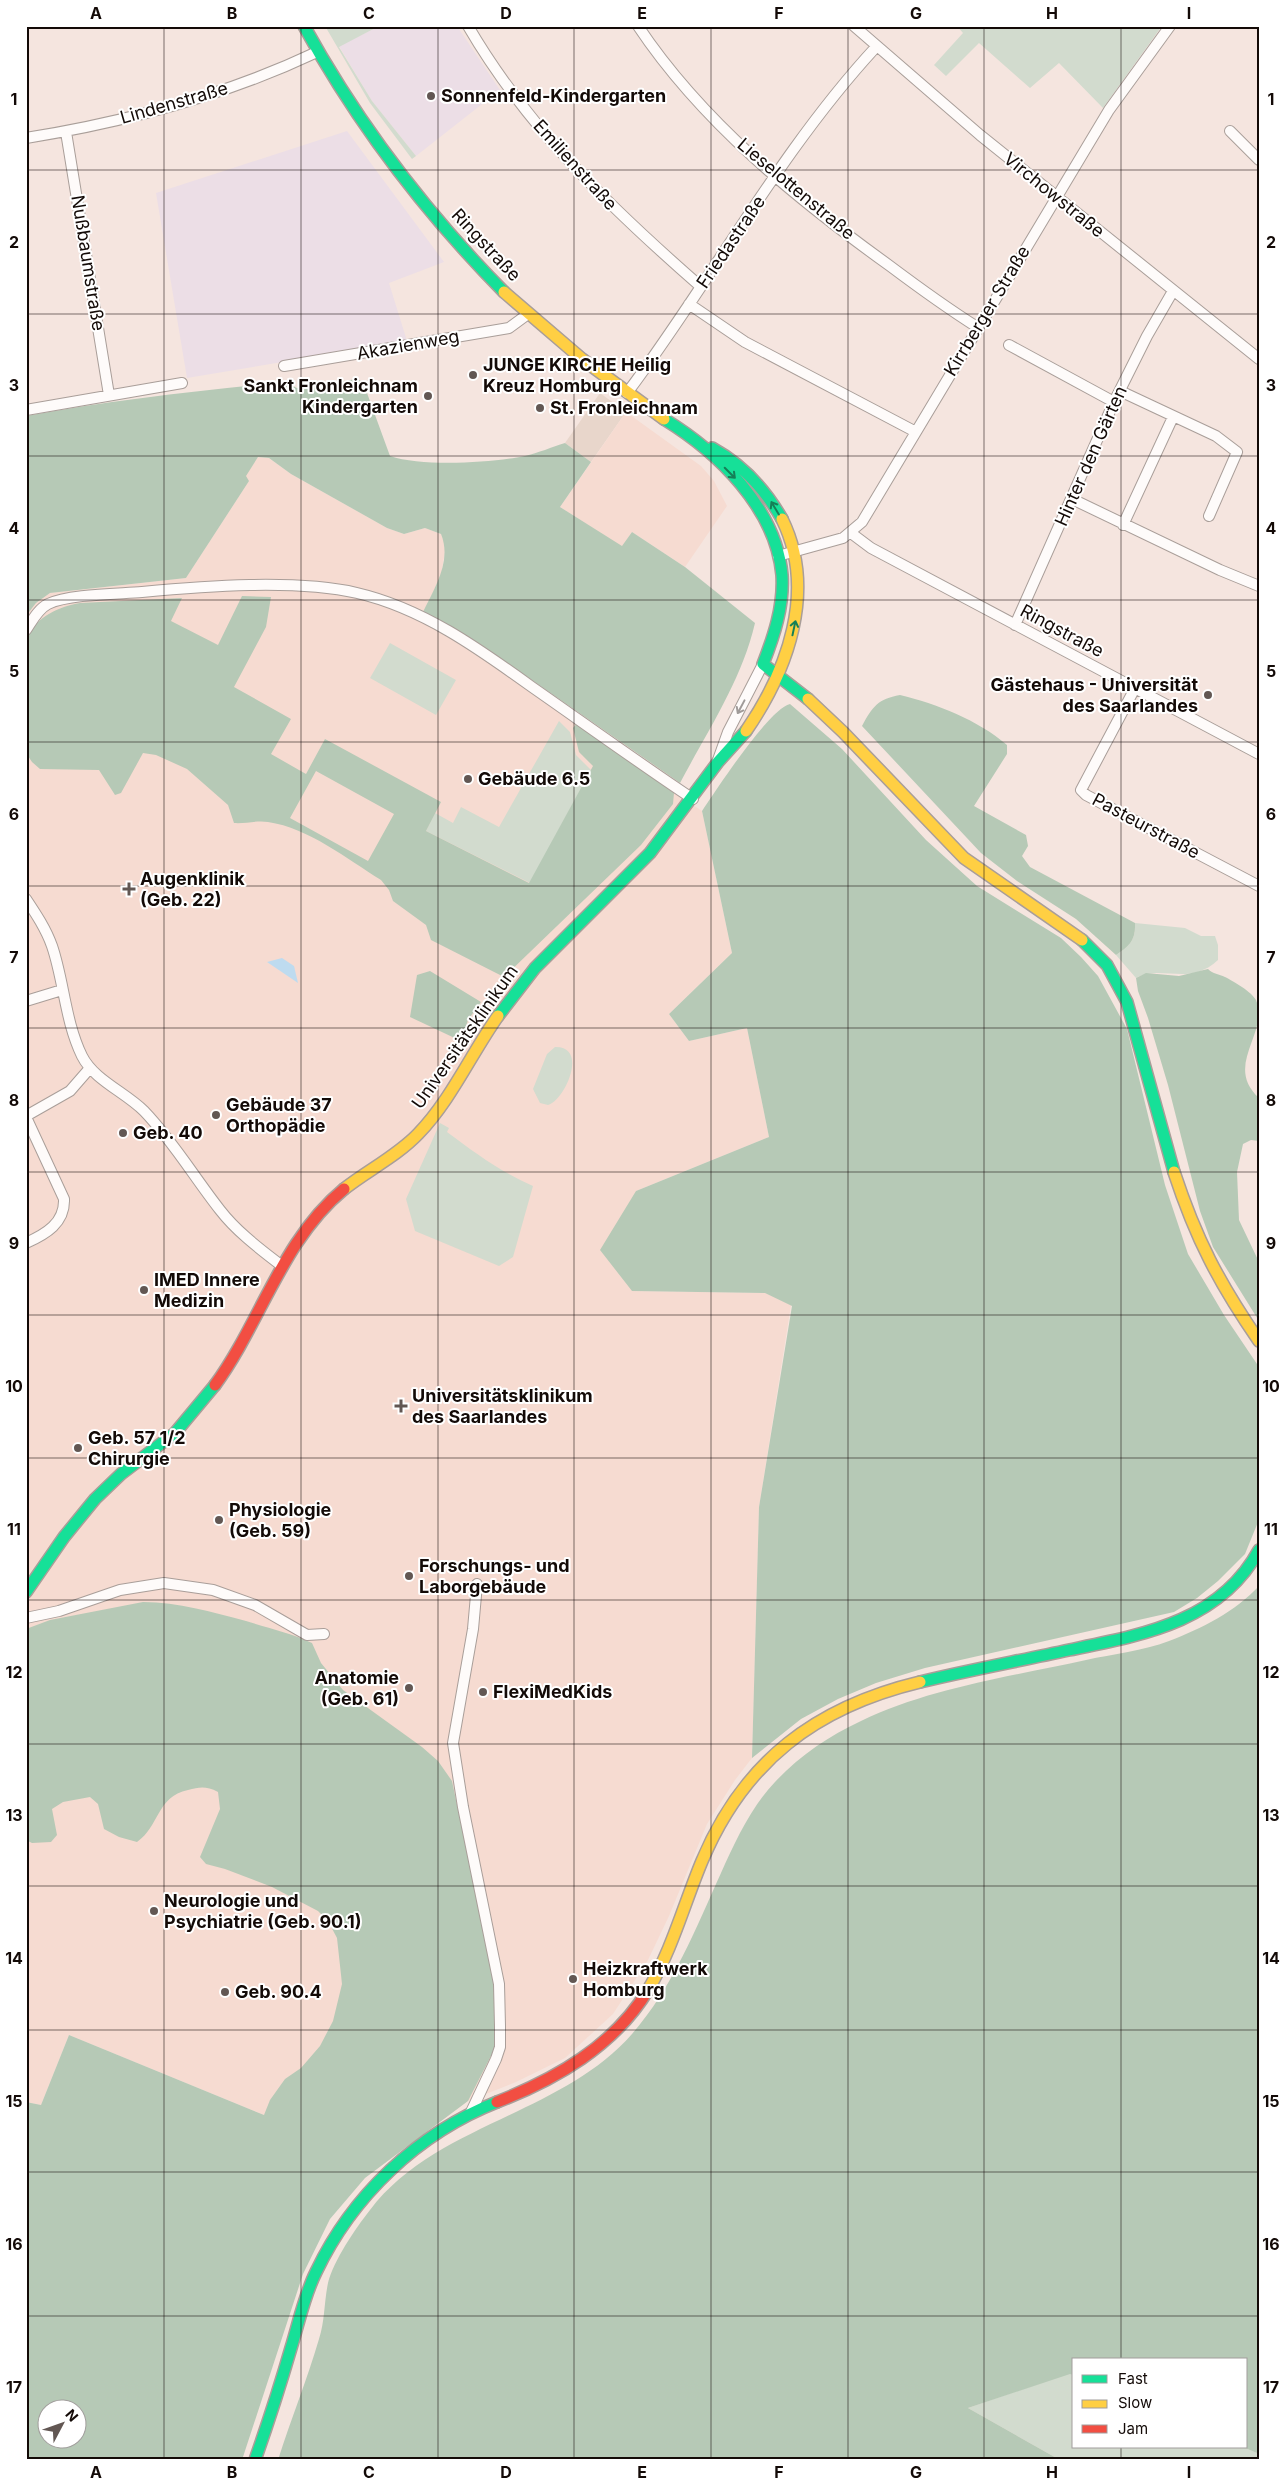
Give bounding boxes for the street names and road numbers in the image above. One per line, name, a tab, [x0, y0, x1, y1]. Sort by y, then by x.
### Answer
street label: Lindenstraße	[118, 77, 230, 128]
street label: Emilienstraße	[529, 115, 622, 214]
street label: Lieselottenstraße	[734, 134, 859, 244]
street label: Virchowstraße	[1000, 148, 1109, 242]
street label: Friedastraße	[692, 191, 769, 292]
street label: Nußbaumstraße	[67, 194, 110, 332]
street label: Ringstraße	[447, 204, 525, 285]
street label: Kirrberger Straße	[939, 242, 1034, 380]
street label: Akazienweg	[355, 325, 461, 364]
street label: Hinter den Gärten	[1050, 383, 1131, 529]
street label: Ringstraße	[1017, 600, 1108, 661]
street label: Pasteurstraße	[1089, 788, 1204, 863]
street label: Universitätsklinikum	[407, 961, 522, 1113]

